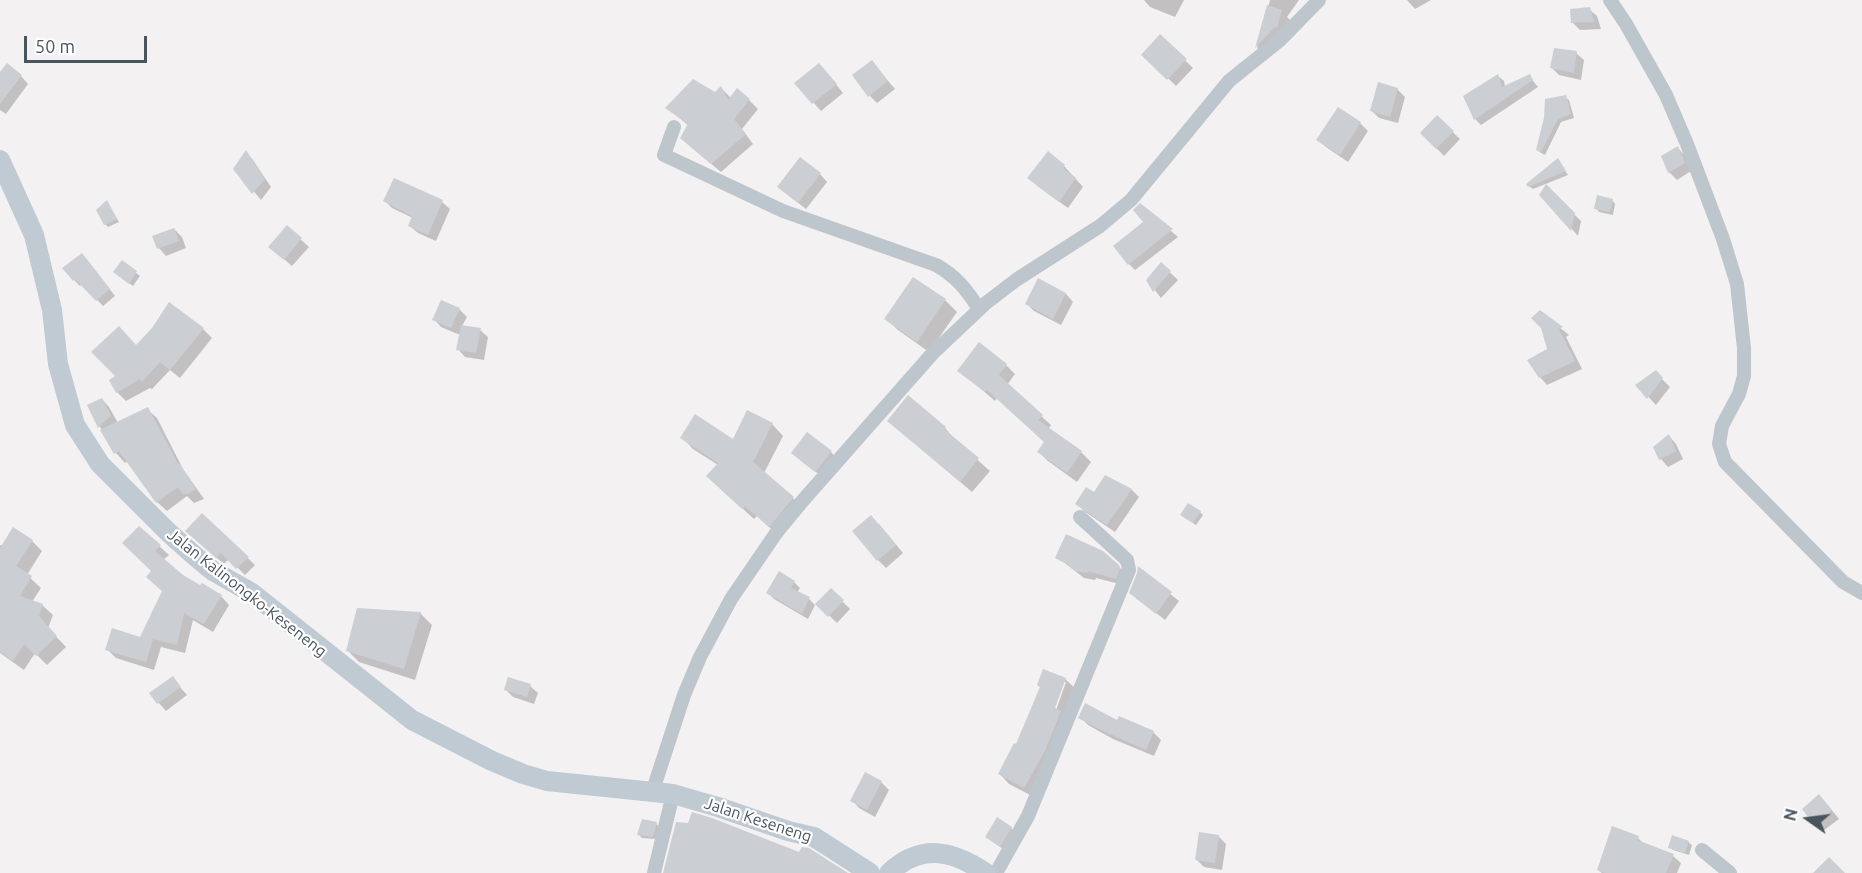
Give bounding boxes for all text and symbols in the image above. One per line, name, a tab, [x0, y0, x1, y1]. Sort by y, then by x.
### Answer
scale bar	[27, 24, 150, 62]
text: 50 m	[35, 36, 75, 56]
street label: Jalan Kalinongko-Keseneng	[164, 525, 330, 661]
north arrow	[1778, 789, 1838, 849]
street label: Jalan Keseneng	[702, 794, 814, 846]
text: N	[1780, 807, 1801, 823]

